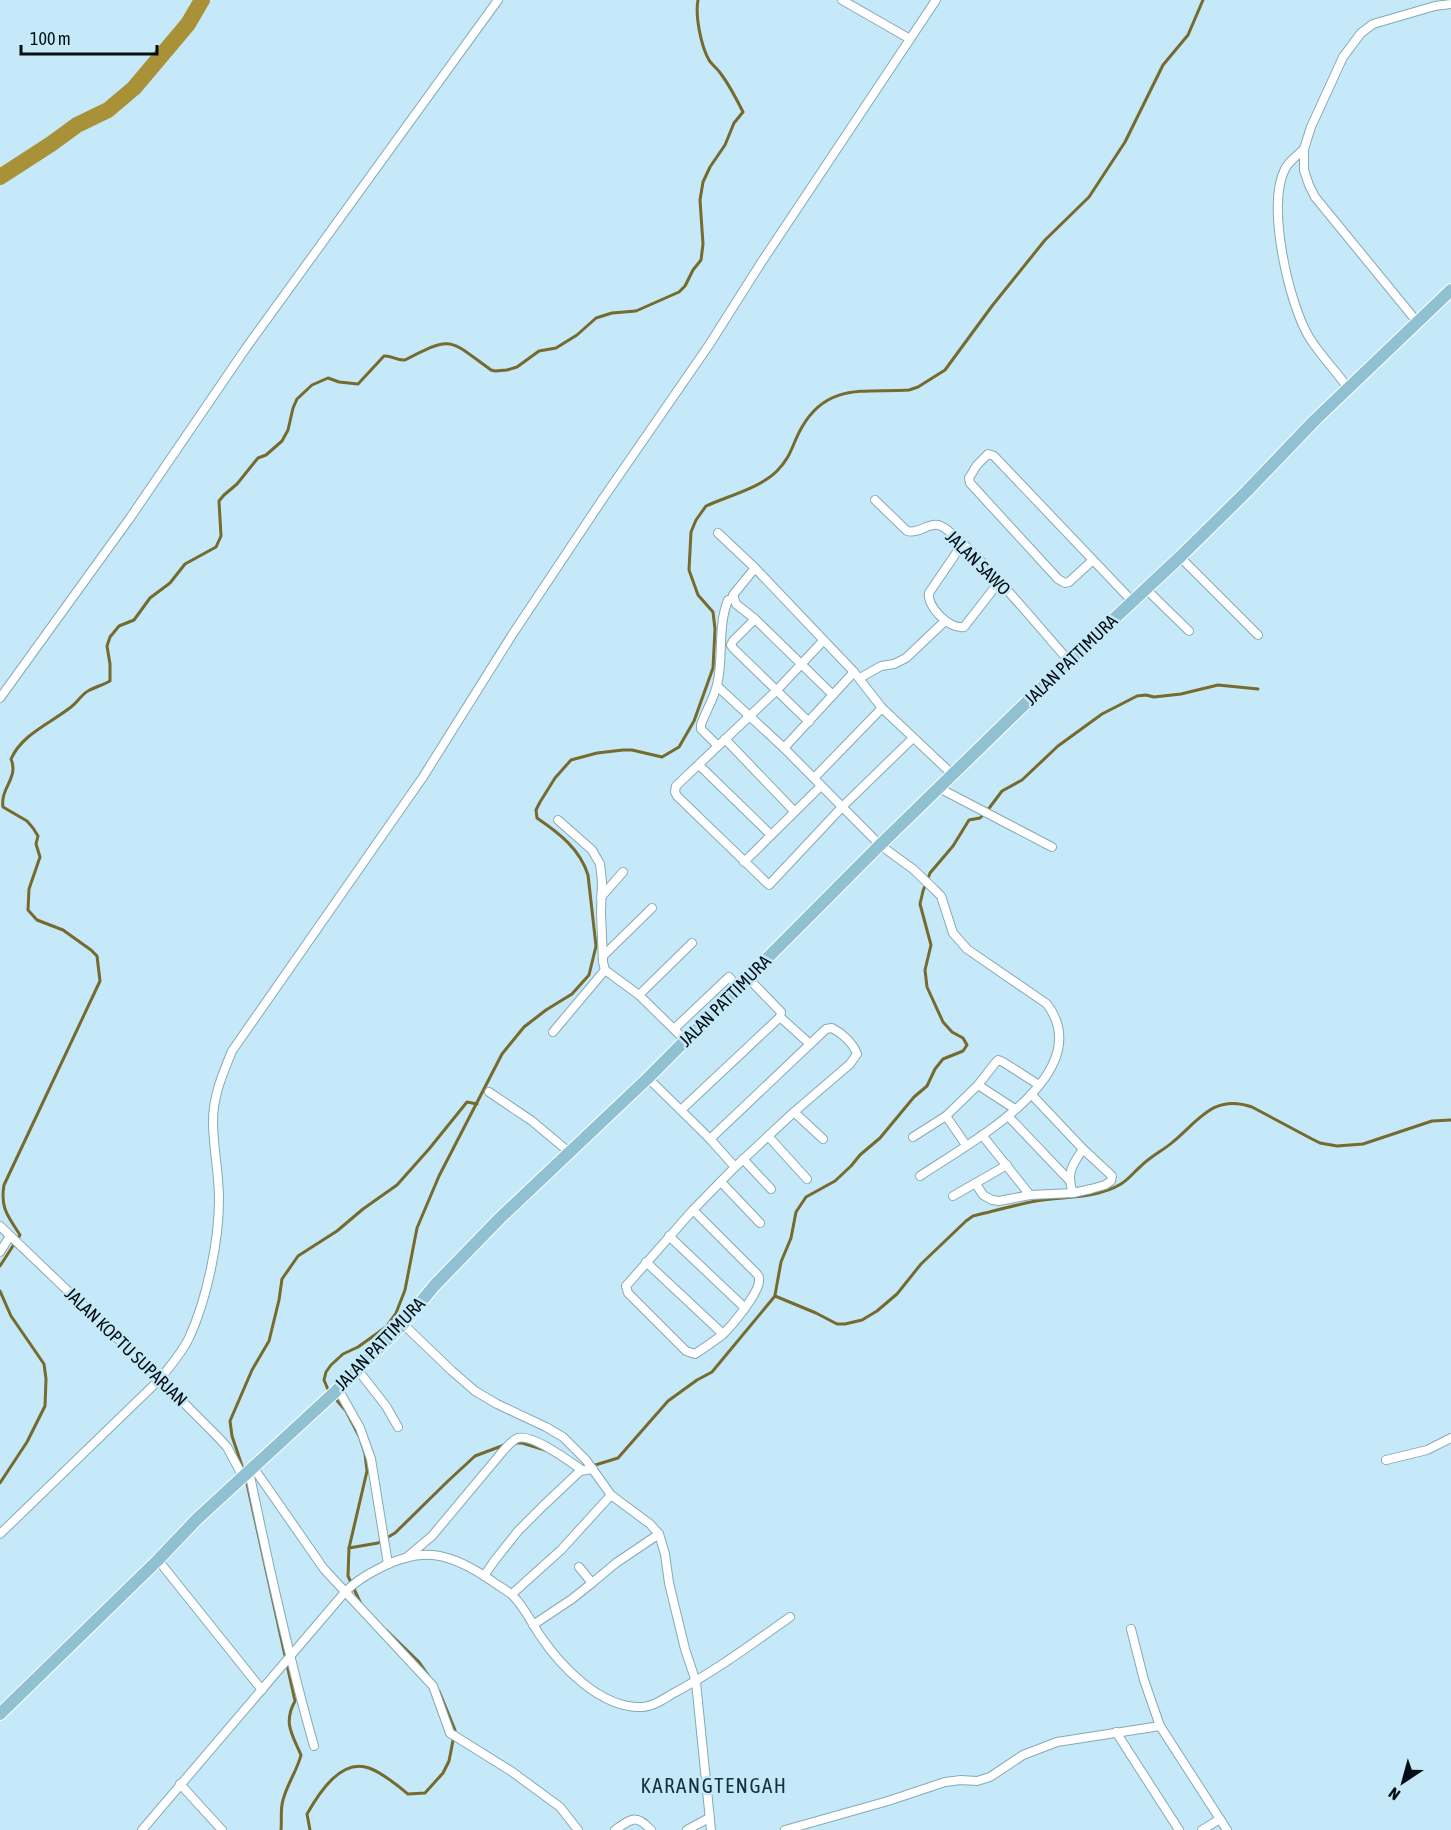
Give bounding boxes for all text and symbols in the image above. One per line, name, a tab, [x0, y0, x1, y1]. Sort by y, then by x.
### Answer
scale bar	[21, 18, 158, 56]
text: 100 m	[30, 28, 71, 49]
street label: JALAN SAWO	[942, 526, 1015, 599]
street label: JALAN PATTIMURA	[1020, 610, 1121, 709]
street label: JALAN PATTIMURA	[675, 950, 775, 1051]
street label: JALAN KOPTU SUPARJAN	[61, 1283, 192, 1410]
street label: JALAN PATTIMURA	[330, 1293, 429, 1394]
north arrow	[1373, 1752, 1433, 1812]
district label: KARANGTENGAH	[640, 1773, 788, 1797]
text: N	[1385, 1784, 1403, 1804]

